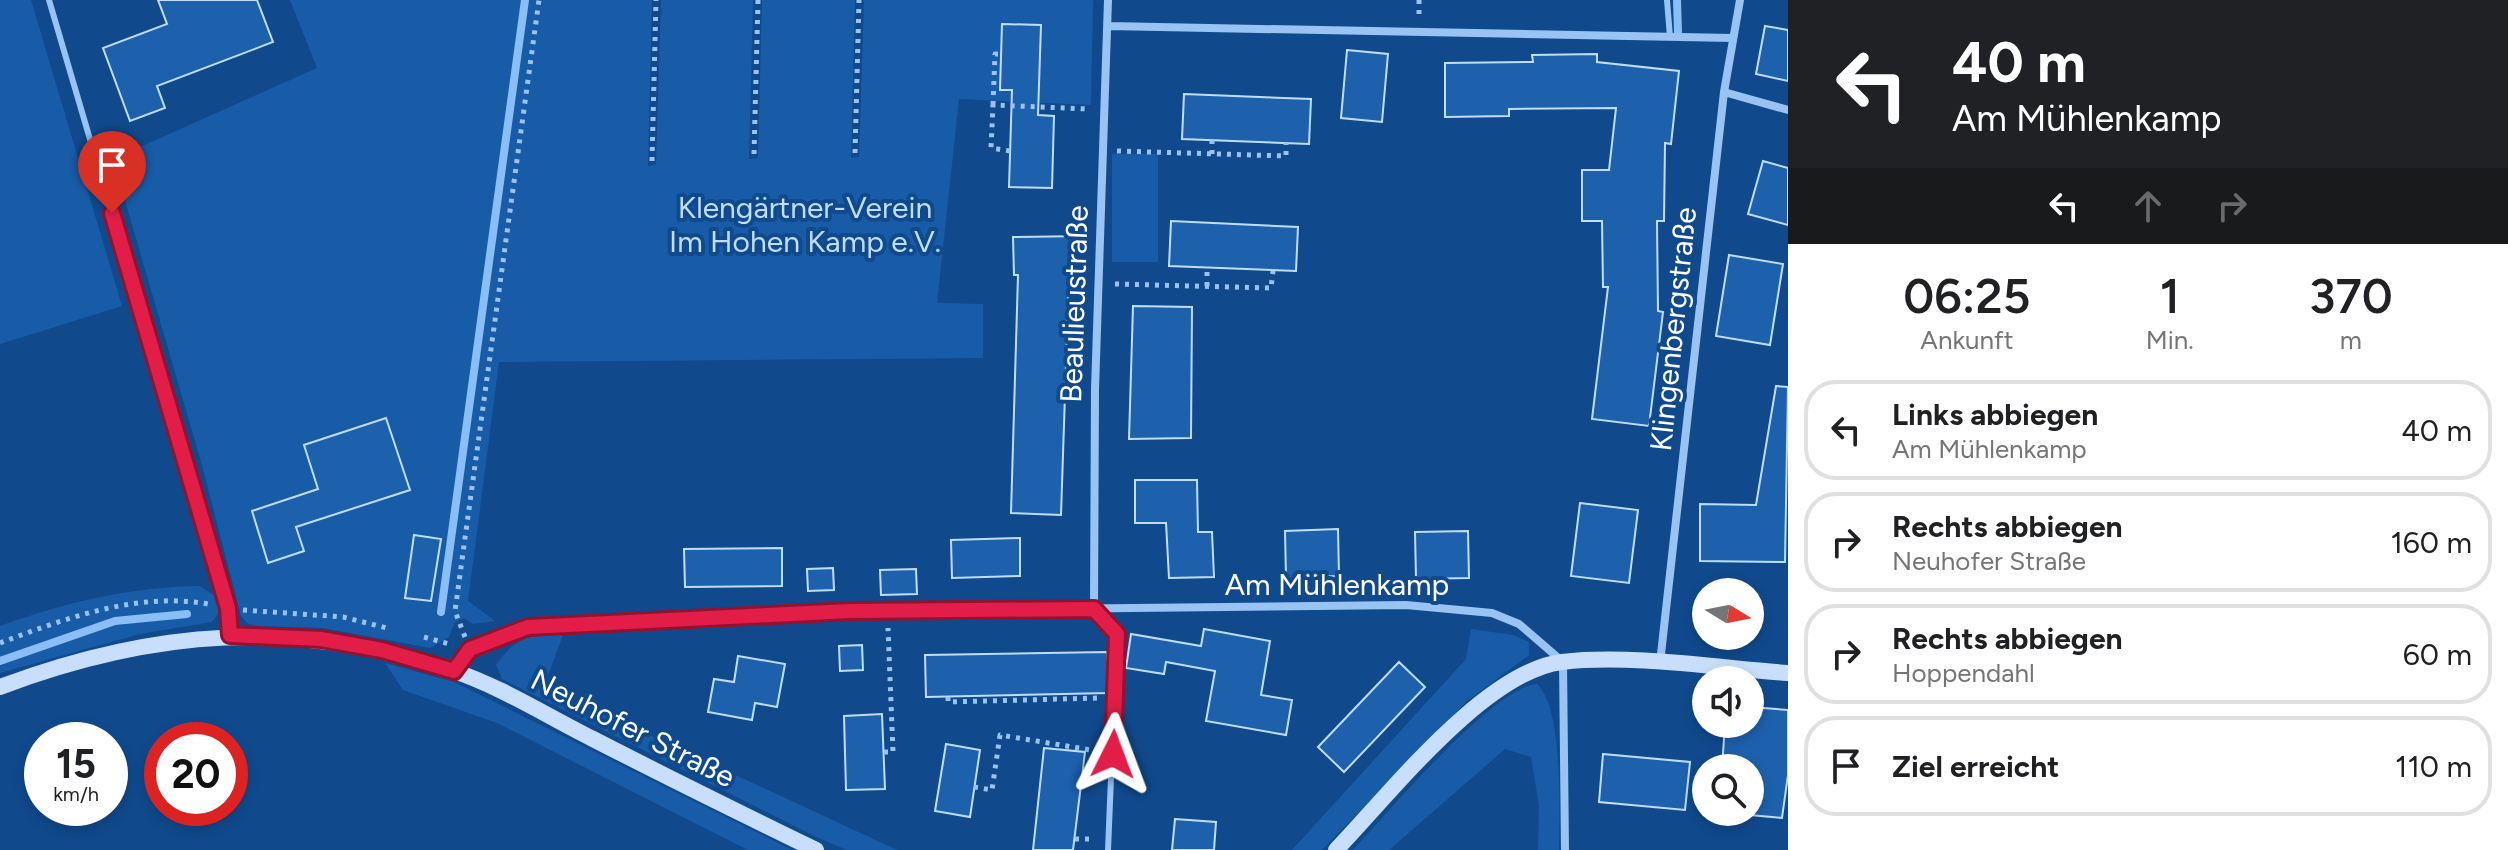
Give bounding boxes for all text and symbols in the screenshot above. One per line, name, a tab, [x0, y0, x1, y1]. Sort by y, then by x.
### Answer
text: 40 m	[1952, 29, 2086, 96]
icon: left	[1820, 32, 1924, 136]
text: Am Mühlenkamp	[1952, 97, 2222, 140]
pin	[78, 131, 146, 213]
icon: arrive	[90, 143, 134, 187]
icon: left	[2042, 184, 2086, 228]
icon: ahead	[2126, 184, 2170, 228]
icon: right	[2210, 184, 2254, 228]
park label: Klengärtner-Verein Im Hohen Kamp e.V.	[669, 189, 941, 260]
street label: Beaulieustraße	[1052, 205, 1096, 403]
street label: Klingenbergstraße	[1642, 205, 1704, 453]
text: 06:25	[1903, 267, 2030, 325]
text: 1	[2160, 267, 2180, 325]
text: 370	[2309, 267, 2393, 325]
text: Ankunft	[1920, 324, 2013, 356]
text: Min.	[2146, 324, 2194, 356]
text: m	[2340, 324, 2362, 356]
text: Links abbiegen	[1892, 396, 2098, 433]
icon: left	[1824, 408, 1868, 452]
text: 40 m	[2401, 412, 2472, 449]
text: Am Mühlenkamp	[1892, 433, 2087, 465]
text: Rechts abbiegen	[1892, 508, 2123, 545]
icon: right	[1824, 520, 1868, 564]
text: 160 m	[2390, 524, 2472, 561]
text: Neuhofer Straße	[1892, 545, 2086, 577]
street label: Am Mühlenkamp	[1225, 566, 1449, 603]
north arrow	[1692, 578, 1764, 650]
map controls	[1692, 578, 1764, 826]
text: Rechts abbiegen	[1892, 620, 2123, 657]
icon: right	[1824, 632, 1868, 676]
text: 60 m	[2403, 636, 2472, 673]
text: Hoppendahl	[1892, 657, 2035, 689]
street label: Neuhofer Straße	[525, 661, 741, 795]
button: sound	[1692, 666, 1764, 738]
position arrow	[1071, 712, 1155, 796]
speed limit sign: 20	[144, 722, 248, 826]
text: 15	[56, 740, 96, 788]
icon: arrive	[1824, 744, 1868, 788]
text: Ziel erreicht	[1892, 748, 2059, 785]
text: 110 m	[2395, 748, 2472, 785]
button: search	[1692, 754, 1764, 826]
text: km/h	[53, 782, 99, 806]

